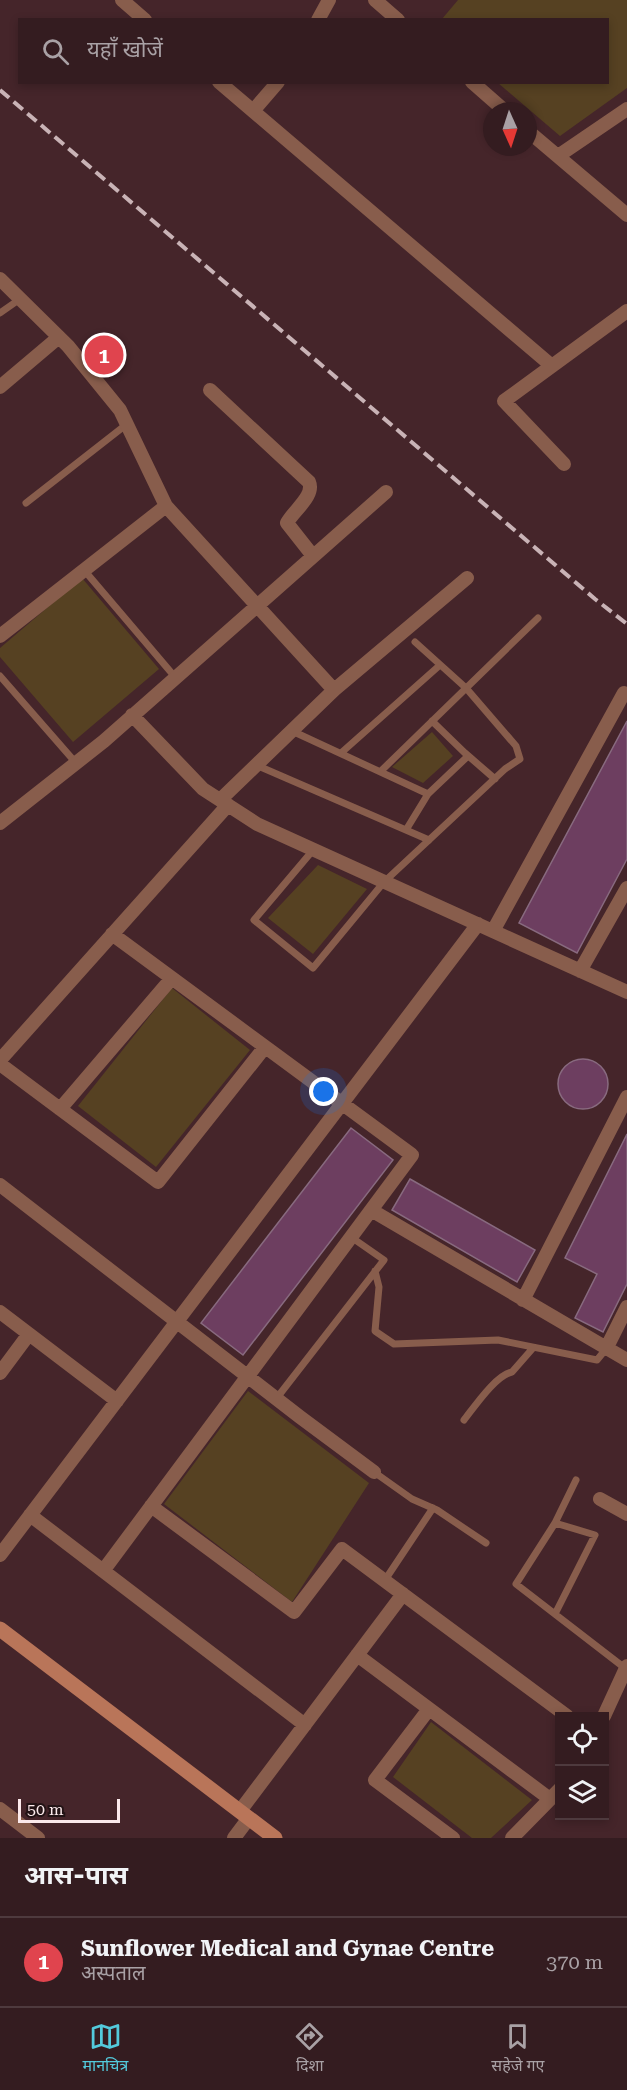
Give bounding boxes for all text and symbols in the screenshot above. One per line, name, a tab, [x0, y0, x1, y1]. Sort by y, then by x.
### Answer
search box	[18, 18, 609, 84]
icon: search	[39, 35, 72, 68]
text: यहाँ खोजें	[87, 37, 163, 62]
north arrow	[483, 102, 537, 156]
pin: 1	[84, 332, 124, 378]
your location	[309, 1077, 338, 1106]
map controls	[555, 1712, 609, 1820]
button: locate	[555, 1712, 609, 1766]
button: layers	[555, 1766, 609, 1820]
scale bar	[18, 1796, 120, 1824]
text: 50 m	[27, 1800, 64, 1819]
text: आस-पास	[24, 1860, 128, 1890]
text: Sunflower Medical and Gynae Centre	[81, 1936, 494, 1961]
text: 1	[38, 1950, 49, 1974]
text: 370 m	[546, 1950, 603, 1974]
text: अस्पताल	[81, 1961, 146, 1985]
tab: मानचित्र	[83, 2020, 128, 2078]
tab: दिशा	[293, 2020, 326, 2078]
tab: सहेजे गए	[491, 2020, 544, 2078]

